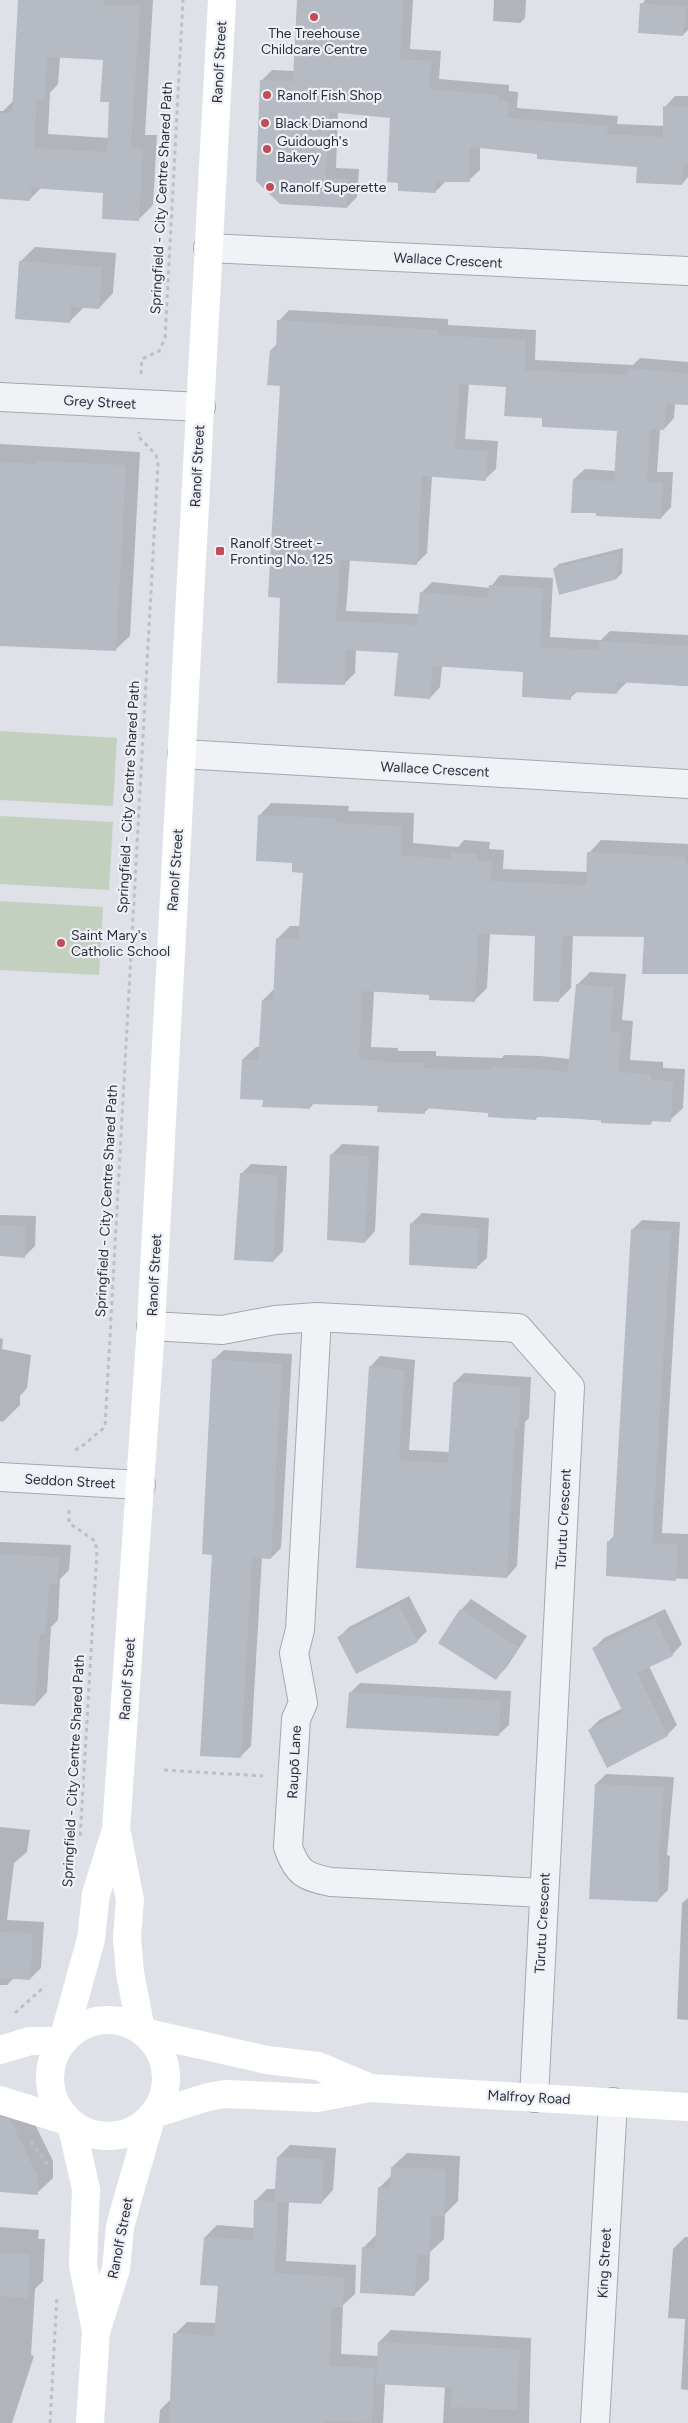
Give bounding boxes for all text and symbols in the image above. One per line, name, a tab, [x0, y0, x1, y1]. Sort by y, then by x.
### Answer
marker: The Treehouse Childcare Centre	[308, 11, 320, 23]
street label: Ranolf Street	[209, 20, 230, 104]
place label: The Treehouse Childcare Centre	[261, 25, 367, 58]
street label: Springfield - City Centre Shared Path	[147, 81, 176, 315]
place label: Ranolf Fish Shop	[277, 87, 382, 104]
marker: Ranolf Fish Shop	[261, 89, 273, 101]
place label: Black Diamond	[275, 115, 368, 132]
marker: Black Diamond	[259, 117, 271, 129]
place label: Guidough's Bakery	[277, 133, 348, 166]
marker: Guidough's Bakery	[261, 143, 273, 155]
place label: Ranolf Superette	[280, 179, 387, 196]
marker: Ranolf Superette	[264, 181, 276, 193]
street label: Wallace Crescent	[393, 249, 503, 272]
street label: Grey Street	[63, 392, 137, 413]
street label: Ranolf Street	[187, 424, 208, 508]
place label: Ranolf Street - Fronting No. 125	[230, 535, 333, 568]
marker: Ranolf Street - Fronting No. 125	[214, 545, 226, 557]
street label: Springfield - City Centre Shared Path	[114, 680, 143, 914]
street label: Wallace Crescent	[380, 758, 490, 781]
street label: Ranolf Street	[164, 828, 187, 912]
place label: Saint Mary's Catholic School	[71, 927, 170, 960]
marker: Saint Mary's Catholic School	[55, 937, 67, 949]
street label: Springfield - City Centre Shared Path	[92, 1084, 121, 1318]
street label: Ranolf Street	[144, 1233, 165, 1317]
street label: Tūrutu Crescent	[552, 1468, 575, 1570]
street label: Seddon Street	[24, 1471, 116, 1492]
street label: Ranolf Street	[116, 1637, 139, 1721]
street label: Springfield - City Centre Shared Path	[59, 1654, 88, 1888]
street label: Raupō Lane	[284, 1725, 305, 1799]
street label: Tūrutu Crescent	[531, 1872, 554, 1974]
street label: Malfroy Road	[487, 2087, 571, 2108]
street label: Ranolf Street	[104, 2196, 137, 2280]
street label: King Street	[594, 2227, 615, 2299]

